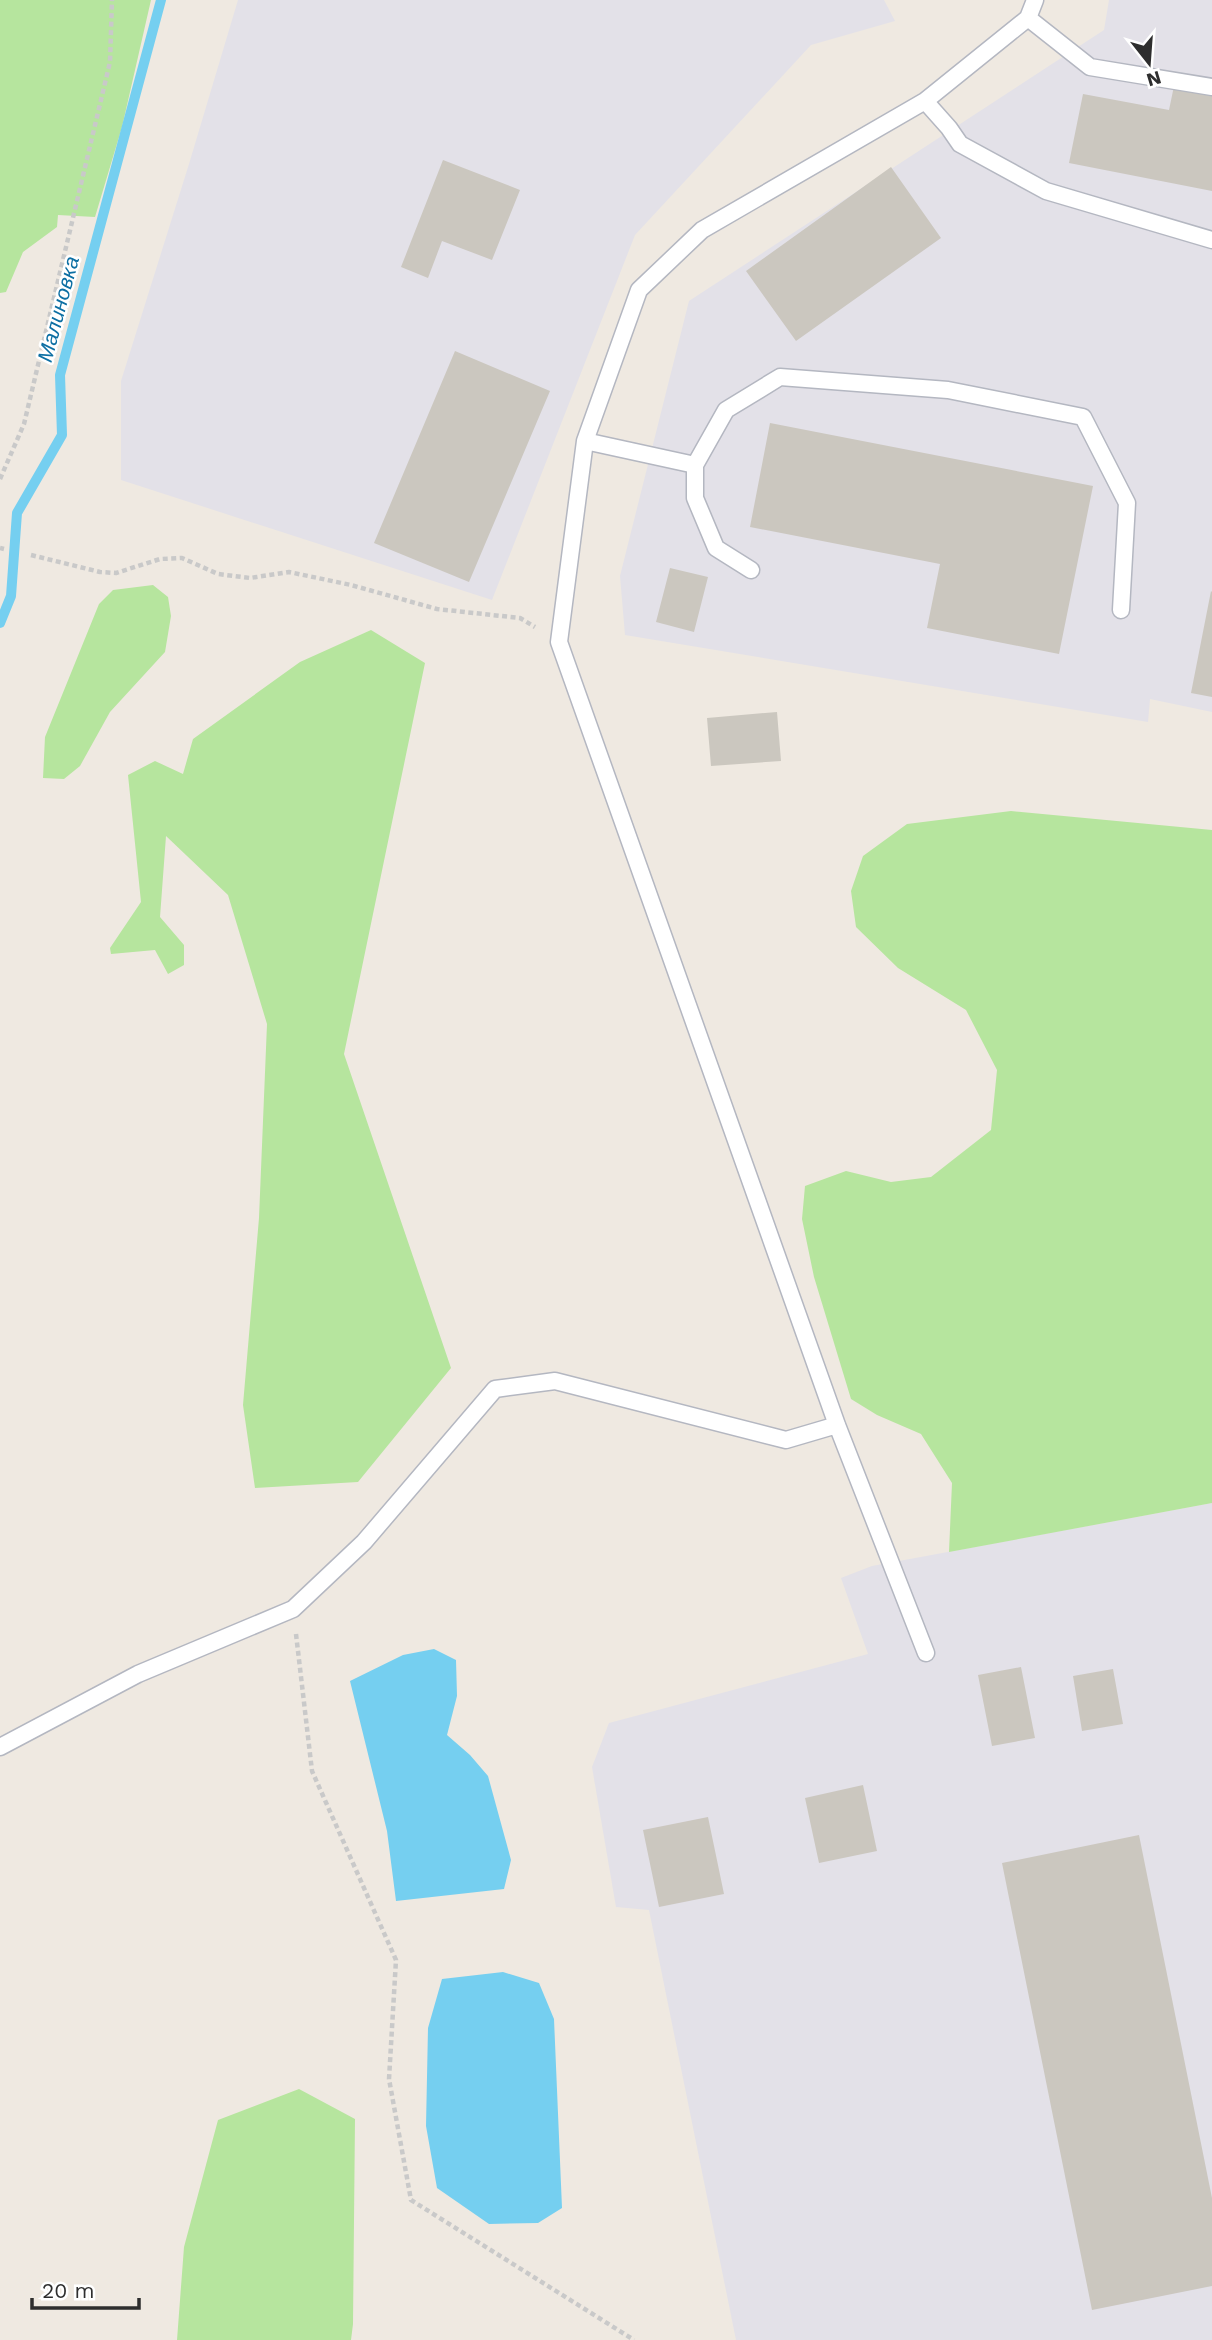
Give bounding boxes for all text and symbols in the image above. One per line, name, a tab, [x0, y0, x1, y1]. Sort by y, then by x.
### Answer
north arrow	[1114, 28, 1184, 98]
text: N	[1144, 66, 1164, 92]
water label: Малиновка	[32, 253, 84, 365]
scale bar	[32, 2266, 138, 2310]
text: 20 m	[42, 2278, 94, 2303]

